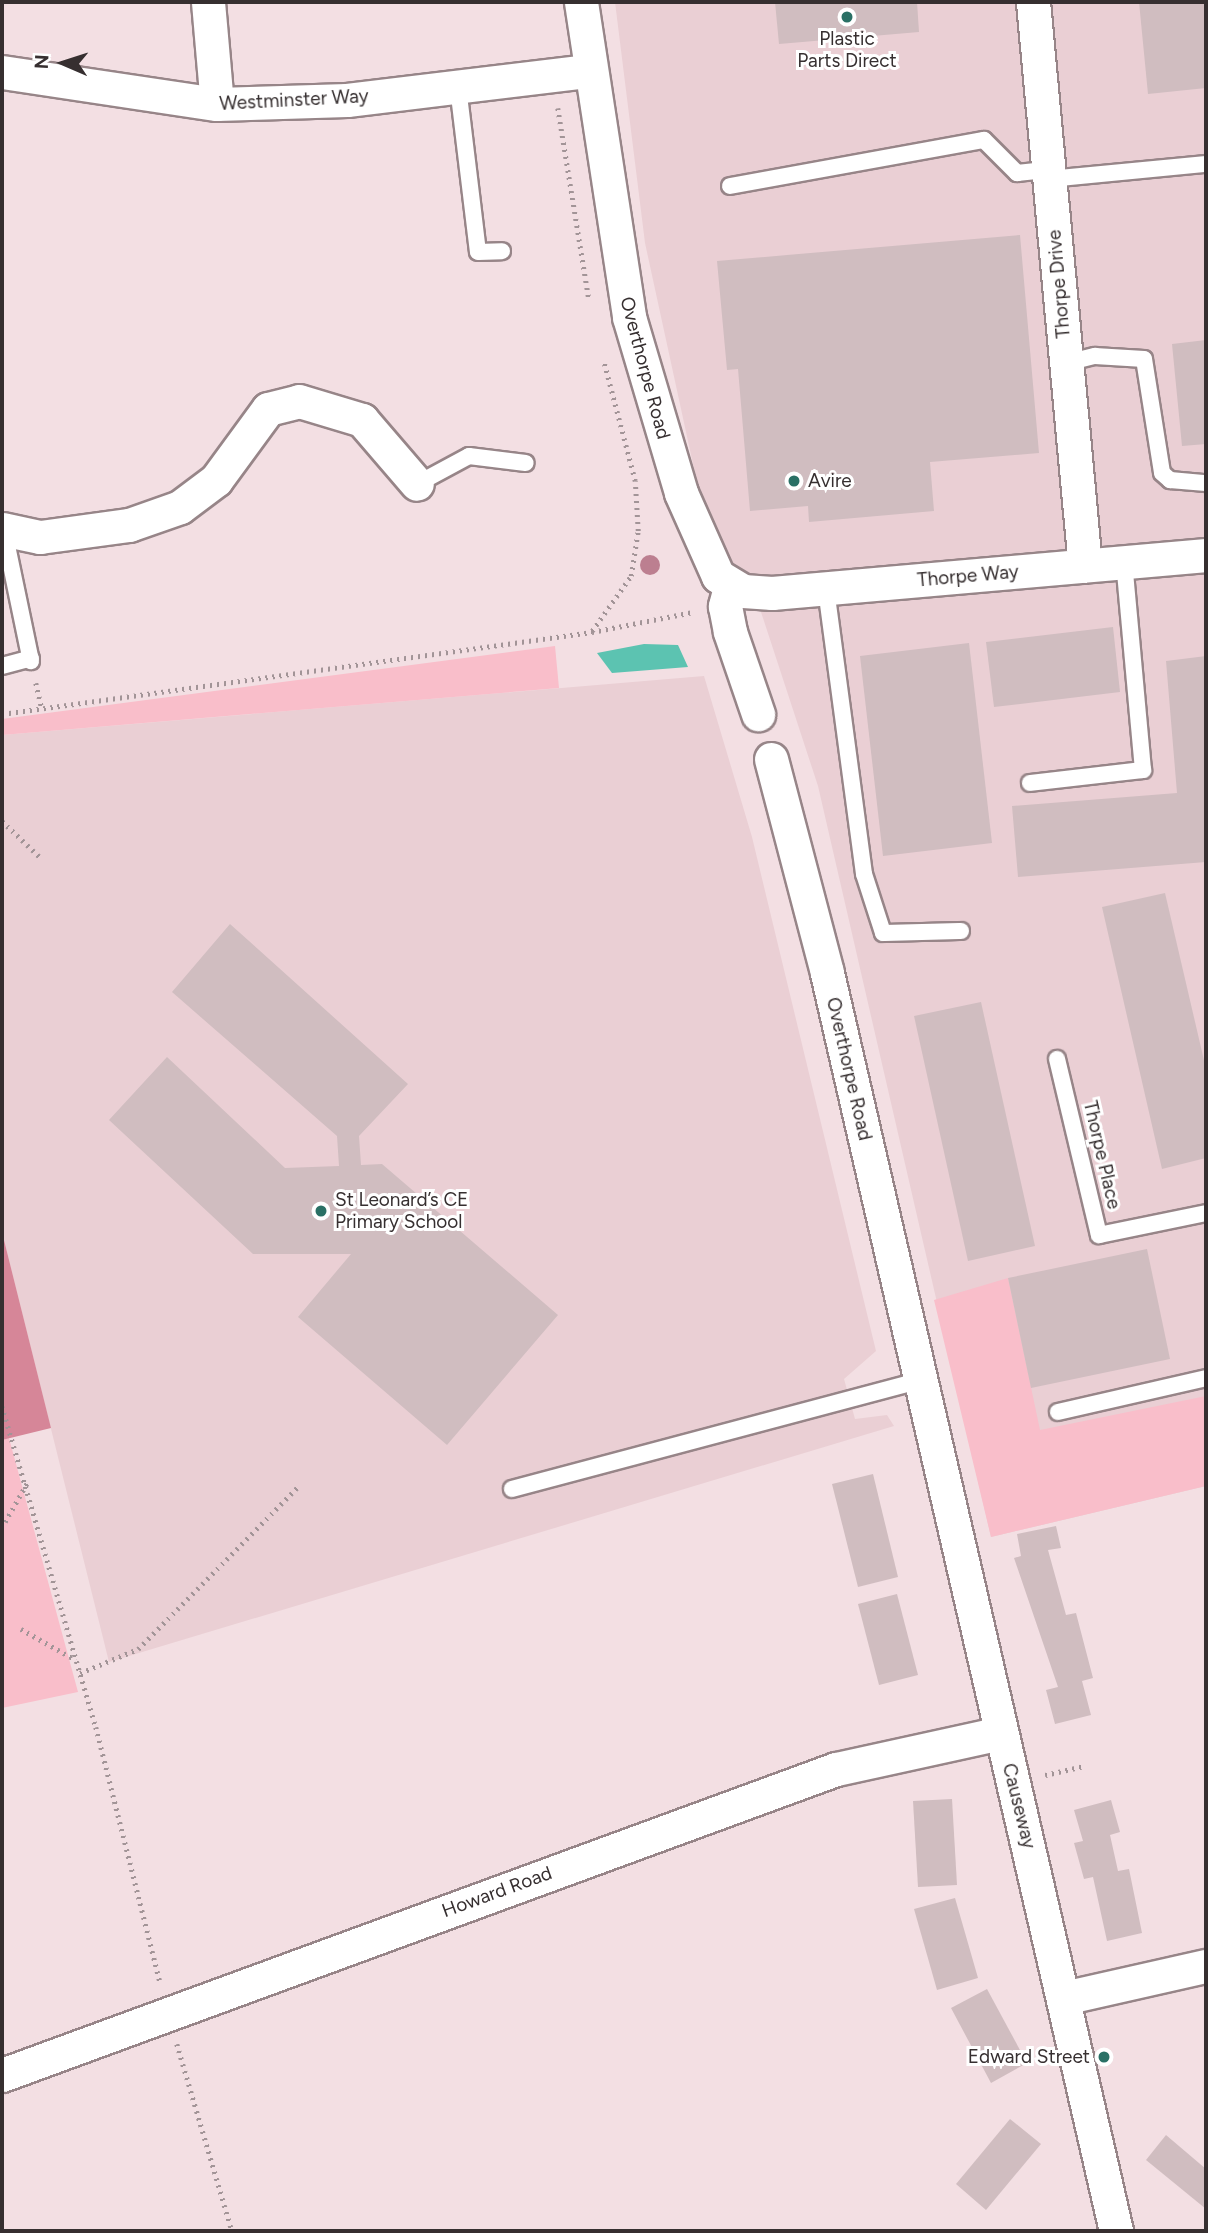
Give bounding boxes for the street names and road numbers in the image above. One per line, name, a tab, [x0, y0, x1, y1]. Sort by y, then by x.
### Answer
street label: Westminster Way	[219, 85, 369, 115]
street label: Thorpe Drive	[1043, 229, 1075, 339]
street label: Overthorpe Road	[615, 294, 675, 442]
street label: Thorpe Way	[916, 560, 1020, 592]
street label: Overthorpe Road	[821, 995, 877, 1143]
street label: Thorpe Place	[1078, 1099, 1126, 1211]
street label: Causeway	[997, 1761, 1041, 1851]
street label: Howard Road	[439, 1862, 555, 1922]

